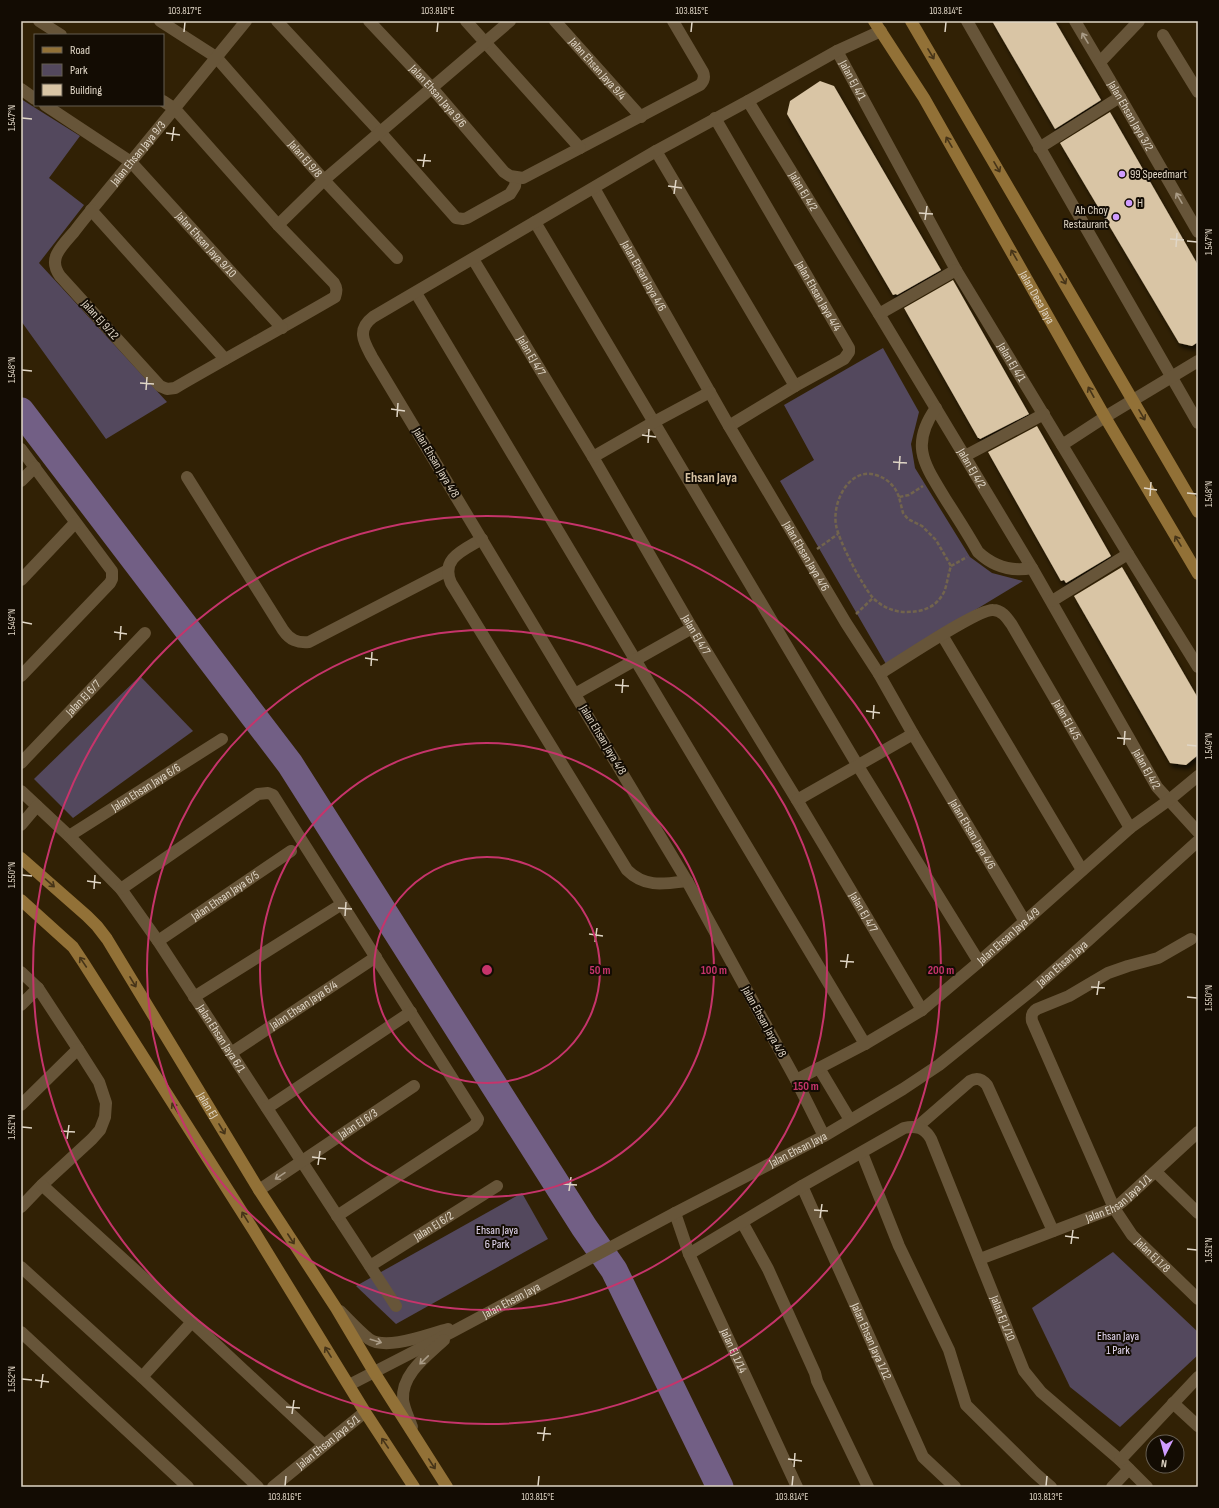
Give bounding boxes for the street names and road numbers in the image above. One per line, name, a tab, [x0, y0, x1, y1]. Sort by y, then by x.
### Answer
street label: Jalan Ehsan Jaya 9/4	[565, 34, 629, 103]
street label: Jalan EJ 4/1	[835, 57, 870, 103]
street label: Jalan Ehsan Jaya 9/6	[406, 61, 470, 131]
street label: Jalan Ehsan Jaya 3/2	[1104, 77, 1157, 154]
street label: Jalan Ehsan Jaya 9/3	[107, 118, 169, 189]
street label: Jalan EJ 9/8	[284, 136, 326, 180]
street label: Jalan EJ 4/2	[785, 168, 821, 214]
street label: Jalan Ehsan Jaya 9/10	[172, 208, 240, 281]
street label: Jalan Ehsan Jaya 4/6	[617, 237, 670, 314]
street label: Jalan Ehsan Jaya 4/4	[792, 258, 845, 334]
street label: Jalan Desa Jaya	[1016, 267, 1058, 327]
street label: Jalan EJ 9/12	[78, 296, 122, 343]
street label: Jalan EJ 4/7	[513, 332, 550, 379]
street label: Jalan EJ 4/1	[994, 339, 1030, 385]
street label: Jalan Ehsan Jaya 4/8	[409, 425, 463, 501]
street label: Jalan EJ 4/2	[954, 445, 990, 491]
street label: Jalan Ehsan Jaya 4/6	[779, 518, 833, 594]
street label: Jalan EJ 4/7	[678, 611, 714, 658]
street label: Jalan EJ 6/7	[62, 676, 104, 720]
street label: Jalan EJ 4/5	[1049, 696, 1085, 743]
street label: Jalan Ehsan Jaya 4/8	[576, 702, 630, 778]
street label: Jalan EJ 4/2	[1129, 745, 1164, 792]
street label: Jalan Ehsan Jaya 6/6	[108, 760, 183, 815]
street label: Jalan Ehsan Jaya 4/6	[946, 796, 999, 872]
street label: Jalan Ehsan Jaya 6/5	[187, 867, 262, 924]
street label: Jalan EJ 4/7	[845, 888, 882, 935]
street label: Jalan Ehsan Jaya 4/9	[973, 904, 1043, 968]
street label: Jalan Ehsan Jaya	[1033, 937, 1091, 991]
street label: Jalan Ehsan Jaya 6/4	[266, 977, 340, 1033]
street label: Jalan Ehsan Jaya 4/8	[738, 983, 790, 1060]
street label: Jalan Ehsan Jaya 6/1	[193, 1001, 249, 1076]
street label: Jalan EJ	[194, 1089, 222, 1121]
street label: Jalan EJ 6/3	[334, 1105, 380, 1143]
street label: Jalan Ehsan Jaya	[766, 1128, 830, 1171]
street label: Jalan Ehsan Jaya 1/1	[1082, 1171, 1155, 1226]
street label: Jalan EJ 6/2	[410, 1208, 456, 1245]
street label: Jalan EJ 1/8	[1131, 1234, 1174, 1276]
street label: Jalan Ehsan Jaya	[479, 1279, 543, 1322]
street label: Jalan EJ 1/10	[987, 1292, 1019, 1343]
street label: Jalan Ehsan Jaya 1/12	[847, 1300, 895, 1382]
street label: Jalan EJ 1/14	[717, 1325, 751, 1375]
street label: Jalan Ehsan Jaya 5/1	[292, 1411, 363, 1473]

